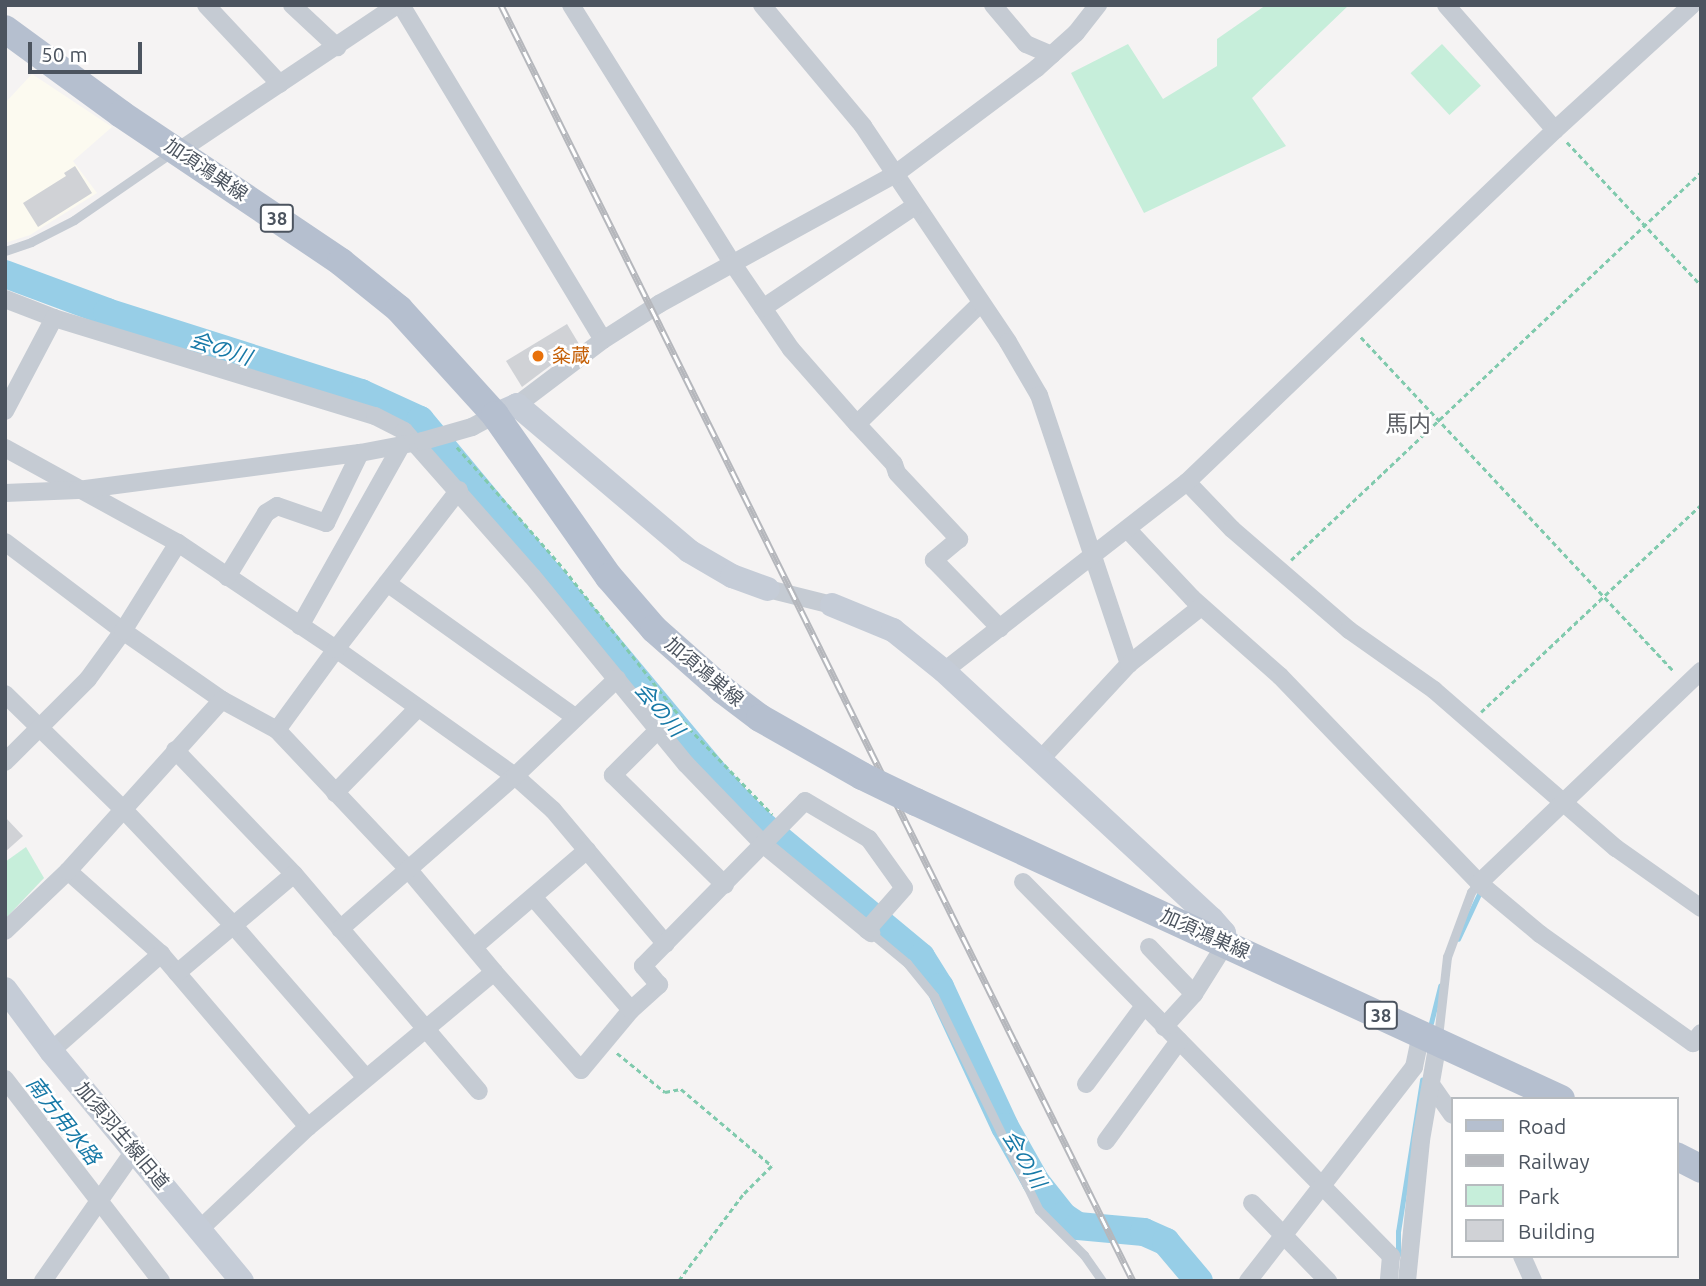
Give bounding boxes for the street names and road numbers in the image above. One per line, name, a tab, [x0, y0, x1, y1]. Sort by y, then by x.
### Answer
street label: 加須鴻巣線	[160, 134, 252, 206]
road number: 38	[260, 204, 294, 232]
street label: 加須鴻巣線	[660, 633, 748, 711]
street label: 加須鴻巣線	[1157, 904, 1253, 964]
road number: 38	[1364, 1000, 1398, 1030]
street label: 加須羽生線旧道	[71, 1078, 173, 1194]

